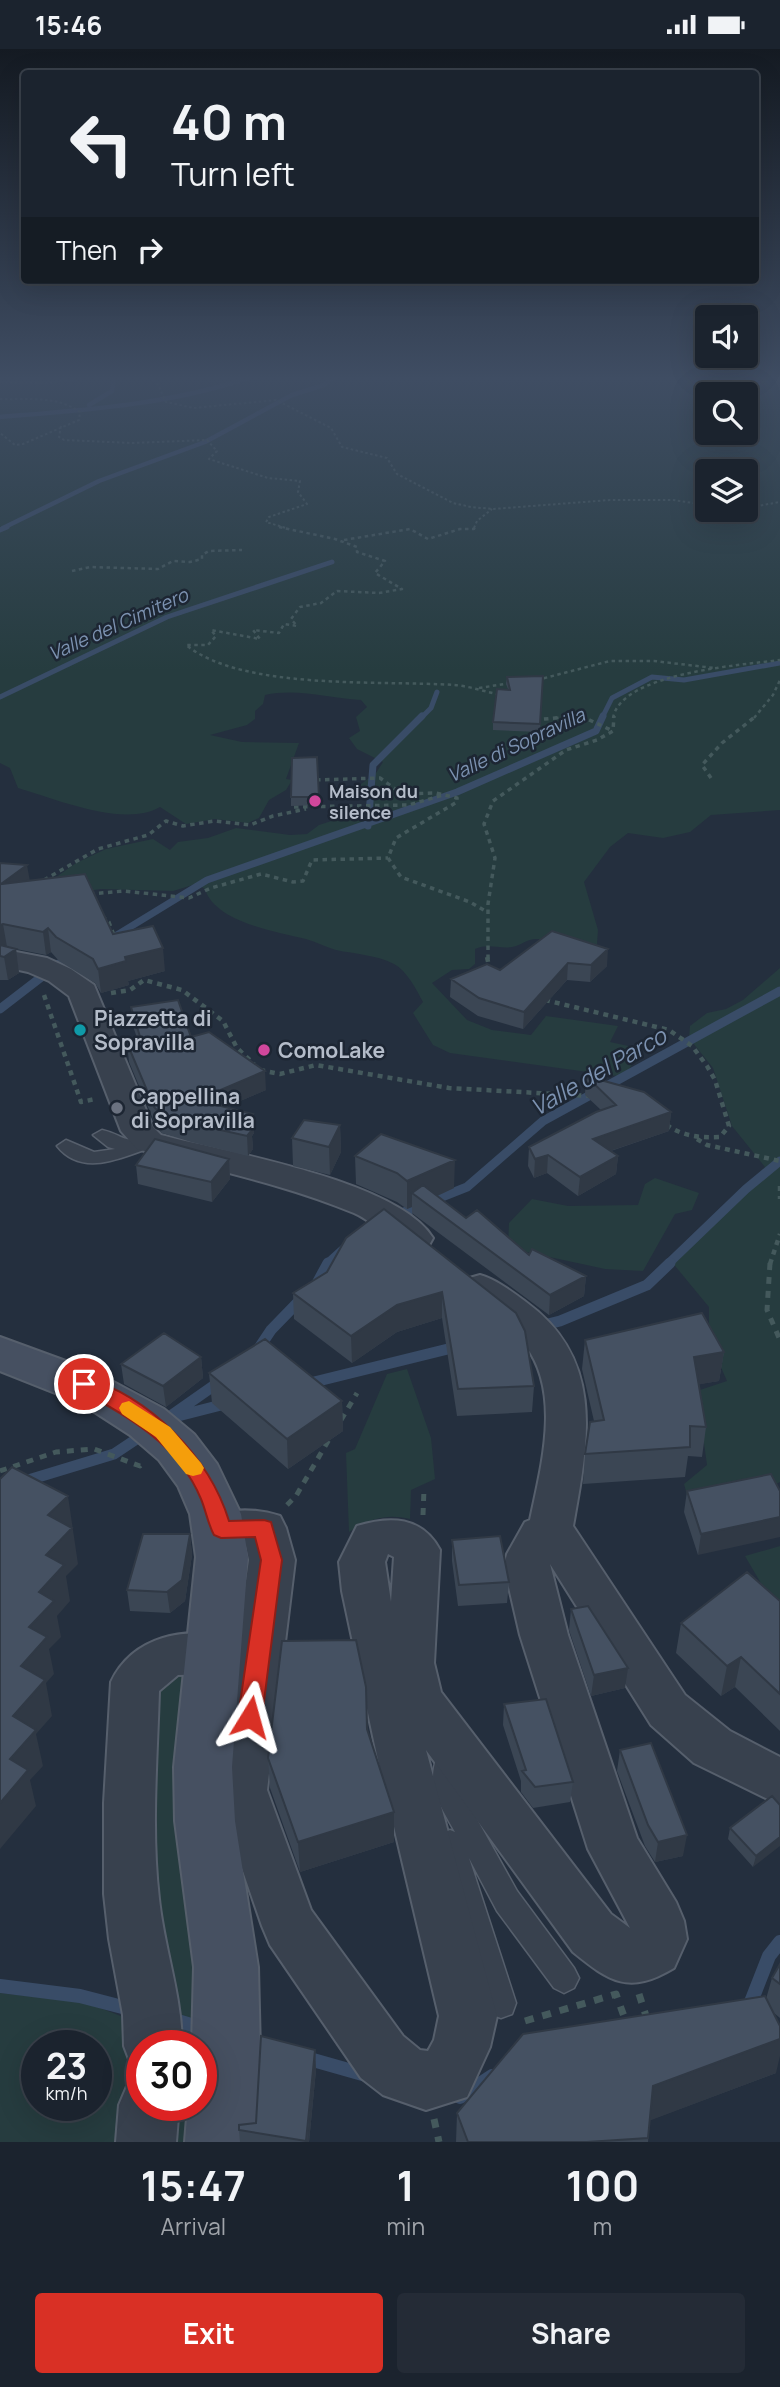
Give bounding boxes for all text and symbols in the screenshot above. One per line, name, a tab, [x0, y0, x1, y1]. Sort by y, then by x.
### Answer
text: 15:46	[35, 7, 103, 43]
text: 40 m	[171, 88, 287, 155]
icon: left	[56, 98, 147, 189]
text: Turn left	[171, 152, 295, 196]
icon: right	[131, 231, 169, 269]
text: Then	[56, 232, 117, 268]
map controls	[695, 305, 758, 522]
button: sound	[695, 305, 758, 368]
button: search	[695, 382, 758, 445]
button: layers	[695, 459, 758, 522]
water label: Valle del Cimitero	[44, 581, 194, 666]
water label: Valle di Sopravilla	[443, 701, 590, 788]
place label: Maison du silence	[329, 779, 418, 824]
marker: Maison du silence	[307, 793, 323, 809]
place label: Piazzetta di Sopravilla	[94, 1004, 212, 1056]
water label: Valle del Parco	[524, 1019, 673, 1123]
marker: Piazzetta di Sopravilla	[72, 1022, 88, 1038]
place label: ComoLake	[278, 1036, 385, 1064]
marker: ComoLake	[256, 1042, 272, 1058]
place label: Cappellina di Sopravilla	[131, 1082, 255, 1134]
marker: Cappellina di Sopravilla	[109, 1100, 125, 1116]
pin	[54, 1354, 114, 1414]
icon: arrive	[65, 1365, 103, 1403]
position arrow	[213, 1680, 287, 1754]
speed limit sign: 30	[126, 2030, 217, 2121]
text: 23	[46, 2042, 87, 2090]
text: km/h	[46, 2081, 87, 2105]
text: 15:47	[141, 2156, 246, 2214]
text: 1	[397, 2156, 415, 2214]
text: 100	[566, 2156, 639, 2214]
text: Arrival	[160, 2210, 226, 2242]
text: min	[387, 2210, 425, 2242]
text: m	[593, 2210, 612, 2242]
button: Exit	[35, 2293, 383, 2373]
button: Share	[397, 2293, 745, 2373]

